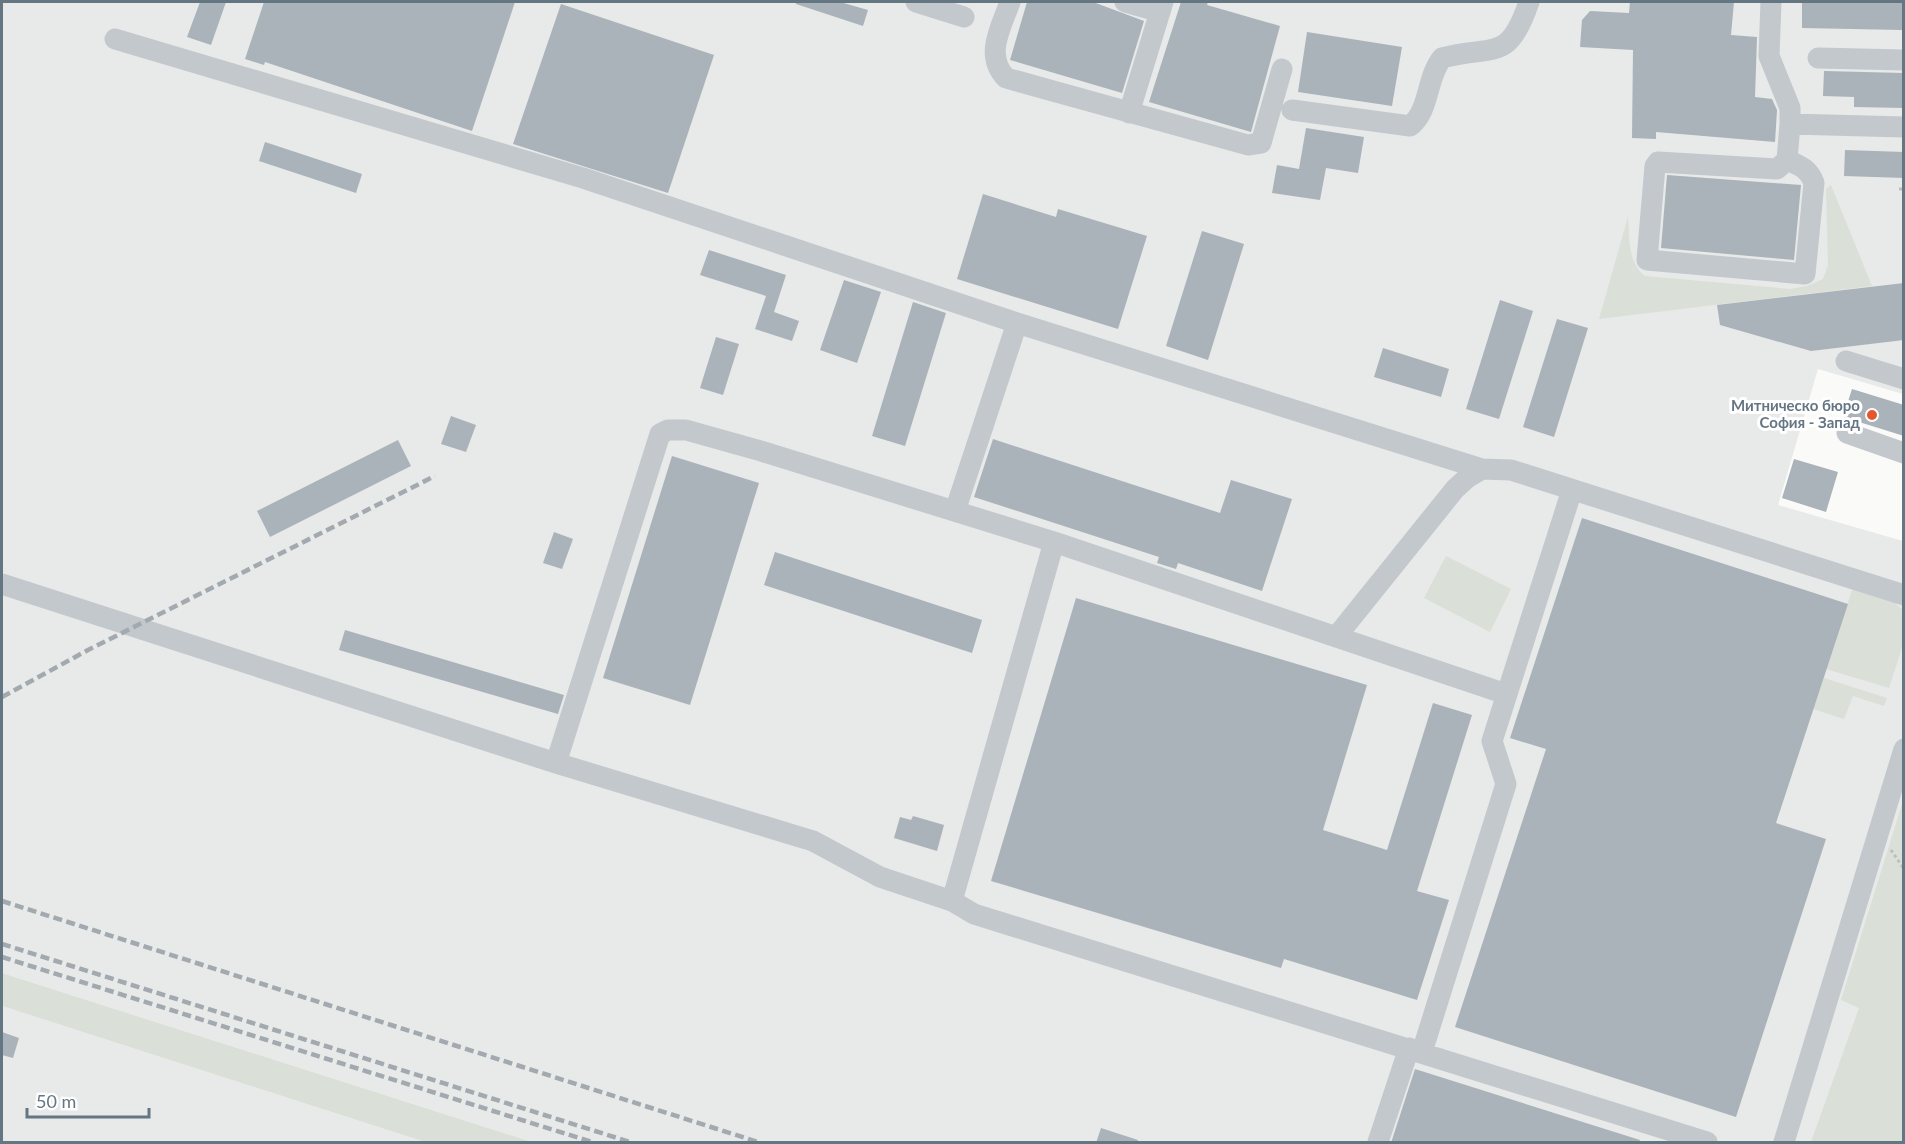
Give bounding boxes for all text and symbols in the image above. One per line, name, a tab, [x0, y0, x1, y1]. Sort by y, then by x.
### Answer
place label: Митническо бюро София - Запад	[1731, 396, 1860, 431]
marker: Митническо бюро София - Запад	[1865, 408, 1879, 422]
scale bar	[27, 1081, 148, 1119]
text: 50 m	[36, 1090, 76, 1112]

